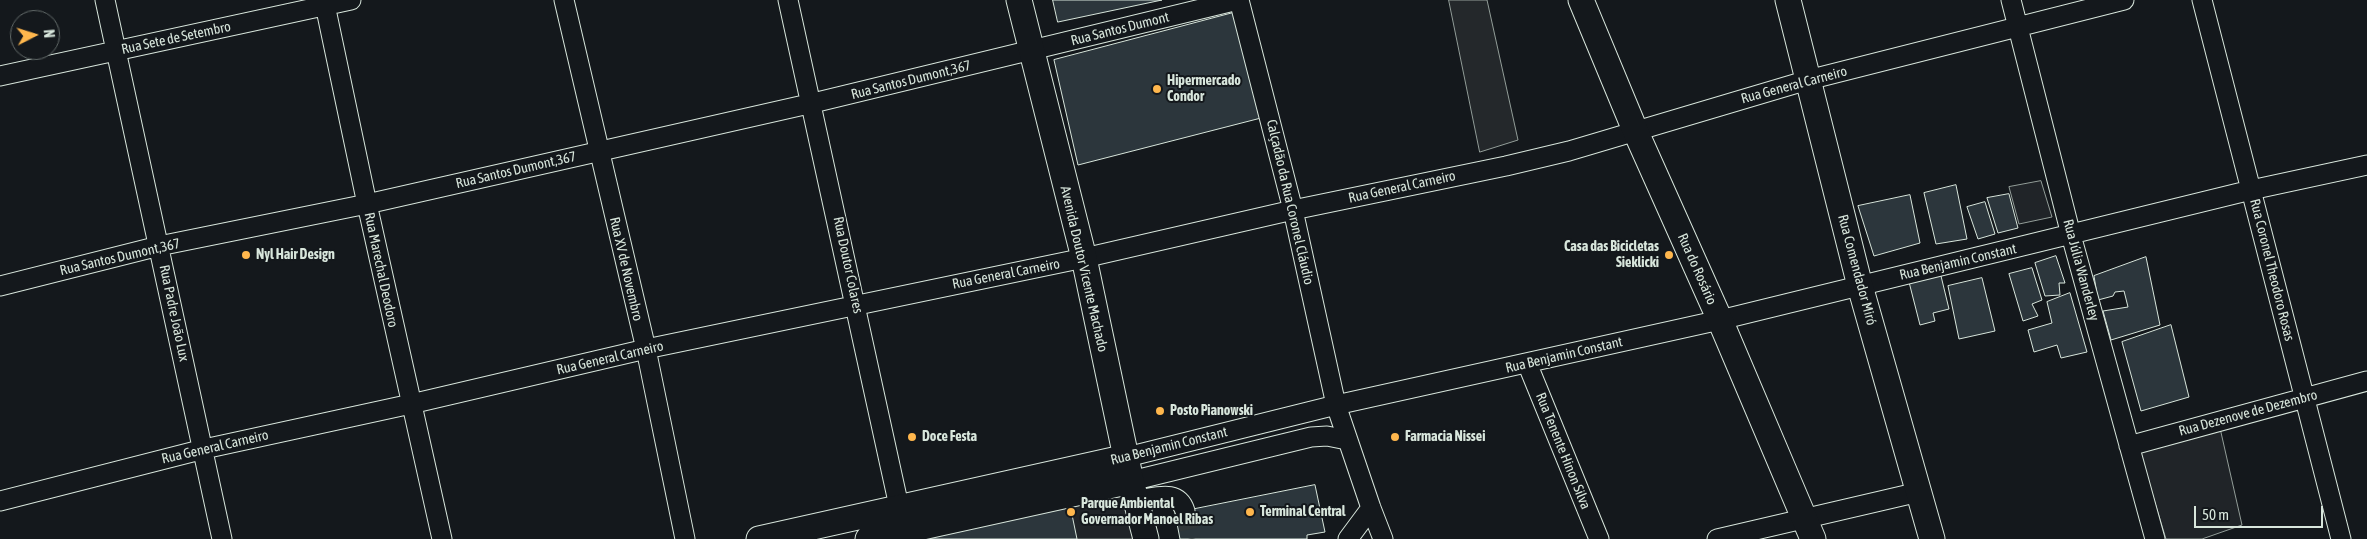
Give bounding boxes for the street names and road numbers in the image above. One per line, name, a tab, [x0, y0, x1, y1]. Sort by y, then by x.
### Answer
street label: Rua Santos Dumont	[1069, 9, 1171, 49]
street label: Rua Sete de Setembro	[120, 18, 232, 58]
street label: Rua Santos Dumont,367	[849, 57, 973, 103]
street label: Rua General Carneiro	[1739, 63, 1849, 107]
street label: Calçadão da Rua Coronel Cláudio	[1263, 118, 1317, 286]
street label: Rua Santos Dumont,367	[454, 148, 578, 192]
street label: Rua General Carneiro	[1347, 167, 1457, 207]
street label: Avenida Doutor Vicente Machado	[1057, 184, 1111, 354]
street label: Rua Coronel Theodoro Rosas	[2246, 197, 2298, 343]
street label: Rua Marechal Deodoro	[361, 211, 401, 329]
street label: Rua Comendador Miró	[1834, 213, 1880, 327]
street label: Rua XV de Novembro	[606, 215, 646, 323]
street label: Rua Doutor Colares	[830, 215, 866, 315]
street label: Rua Júlia Wanderley	[2059, 217, 2103, 323]
street label: Rua do Rosário	[1674, 231, 1720, 307]
street label: Rua Santos Dumont,367	[58, 235, 182, 279]
street label: Rua Benjamin Constant	[1898, 240, 2018, 284]
street label: Rua General Carneiro	[951, 255, 1061, 293]
street label: Rua Padre João Lux	[156, 263, 192, 363]
street label: Rua Benjamin Constant	[1504, 333, 1624, 377]
street label: Rua General Carneiro	[555, 338, 665, 378]
street label: Rua Dezenove de Dezembro	[2177, 386, 2319, 440]
street label: Rua Tenente Hinon Silva	[1532, 390, 1594, 512]
street label: Rua Benjamin Constant	[1109, 423, 1229, 469]
street label: Rua General Carneiro	[160, 427, 270, 467]

